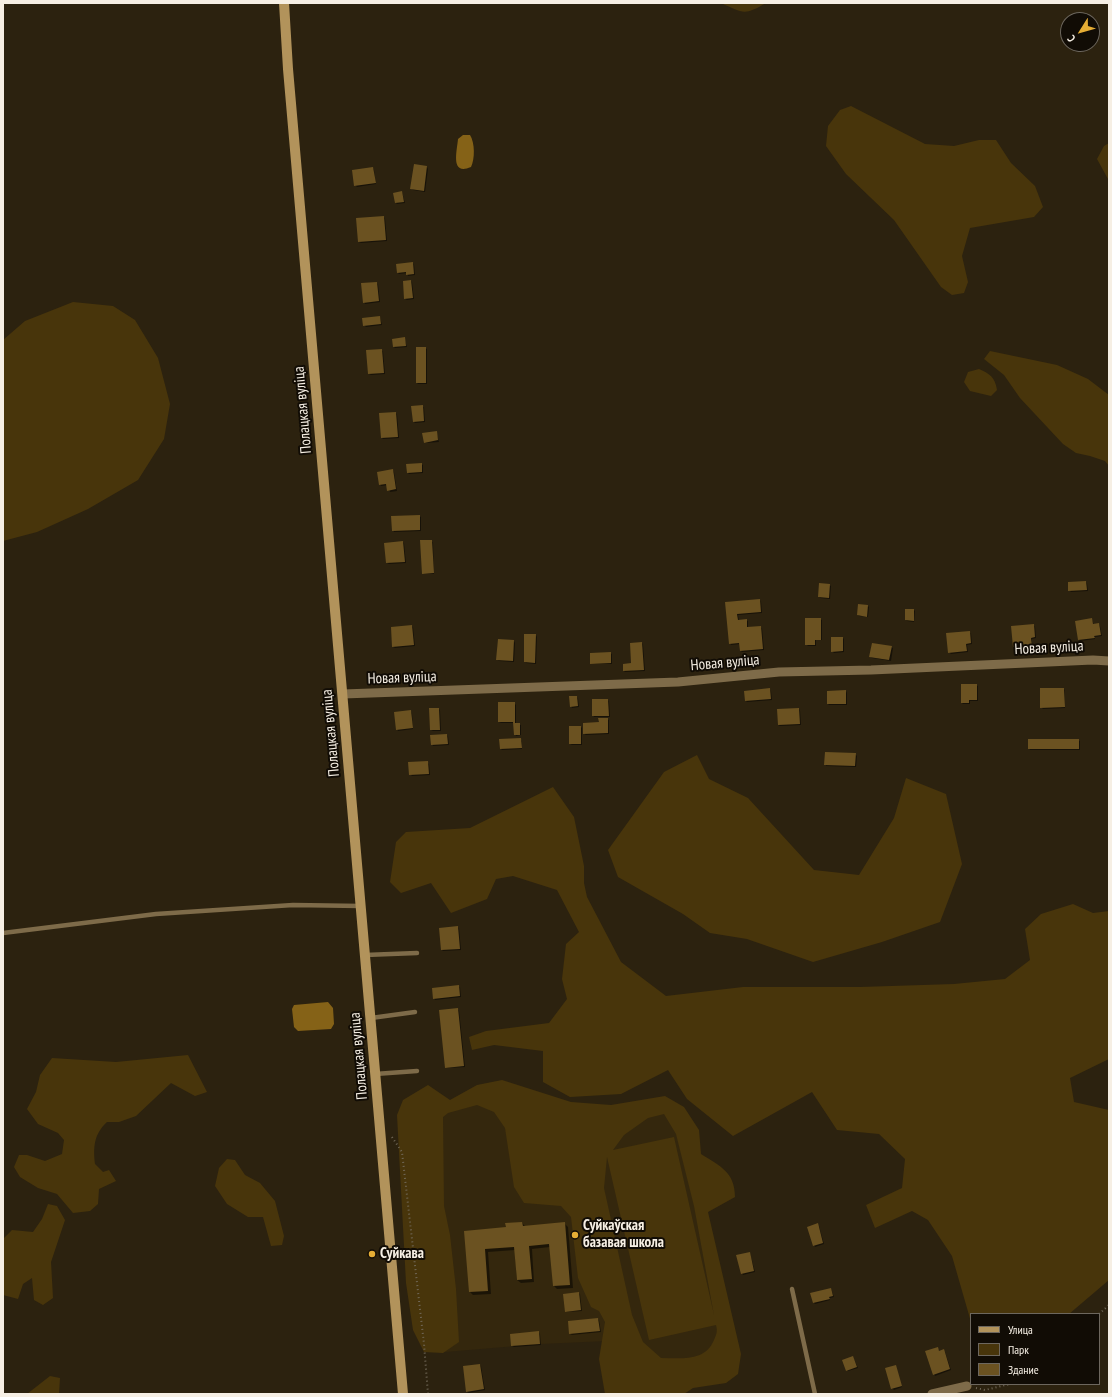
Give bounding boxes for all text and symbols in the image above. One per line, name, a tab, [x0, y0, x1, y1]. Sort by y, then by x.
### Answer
north arrow	[1060, 12, 1100, 52]
text: С	[1064, 32, 1078, 45]
street label: Полацкая вуліца	[290, 366, 316, 454]
street label: Новая вуліца	[1014, 637, 1084, 659]
street label: Новая вуліца	[690, 651, 760, 675]
street label: Новая вуліца	[367, 668, 437, 688]
street label: Полацкая вуліца	[318, 689, 344, 777]
street label: Полацкая вуліца	[346, 1012, 372, 1100]
place label: Суйкаўская базавая школа	[583, 1217, 664, 1252]
marker: Суйкаўская базавая школа	[570, 1230, 580, 1240]
place label: Суйкава	[380, 1245, 424, 1263]
marker: Суйкава	[367, 1249, 377, 1259]
legend	[970, 1313, 1100, 1385]
text: Улица	[1008, 1322, 1033, 1337]
text: Парк	[1008, 1342, 1029, 1357]
text: Здание	[1008, 1362, 1039, 1377]

